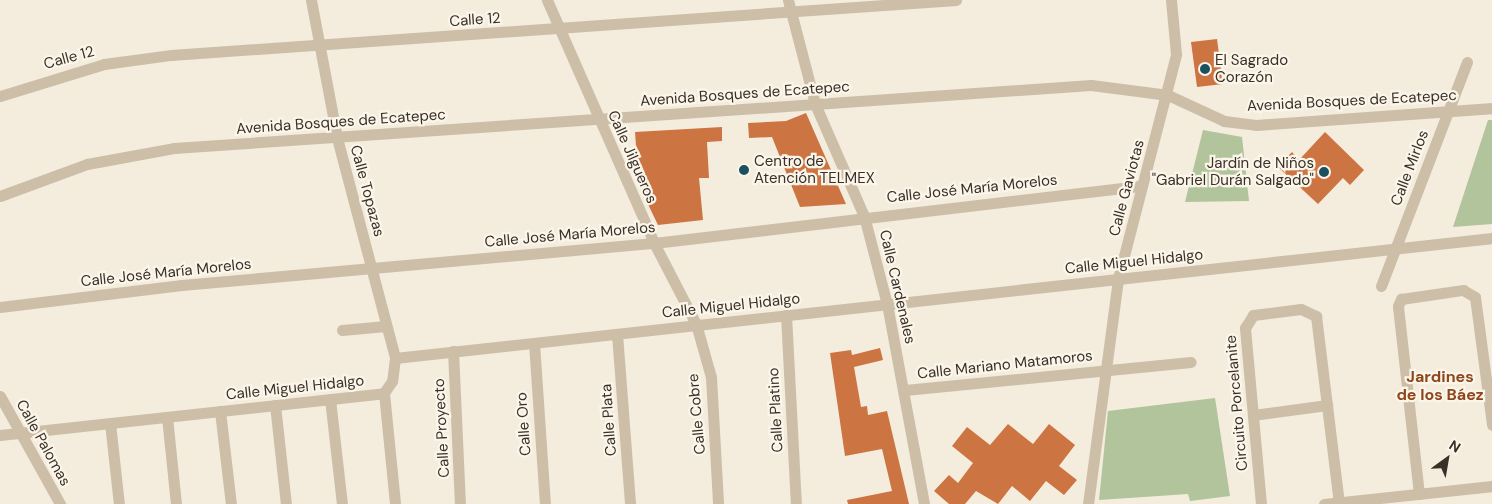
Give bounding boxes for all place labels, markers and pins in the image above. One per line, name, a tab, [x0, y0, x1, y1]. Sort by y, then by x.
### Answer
place label: El Sagrado Corazón	[1215, 51, 1288, 86]
marker: El Sagrado Corazón	[1199, 63, 1211, 75]
place label: Centro de Atención TELMEX	[754, 152, 875, 187]
place label: Jardín de Niños "Gabriel Durán Salgado"	[1152, 154, 1314, 189]
marker: Centro de Atención TELMEX	[738, 164, 750, 176]
marker: Jardín de Niños "Gabriel Durán Salgado"	[1318, 166, 1330, 178]

